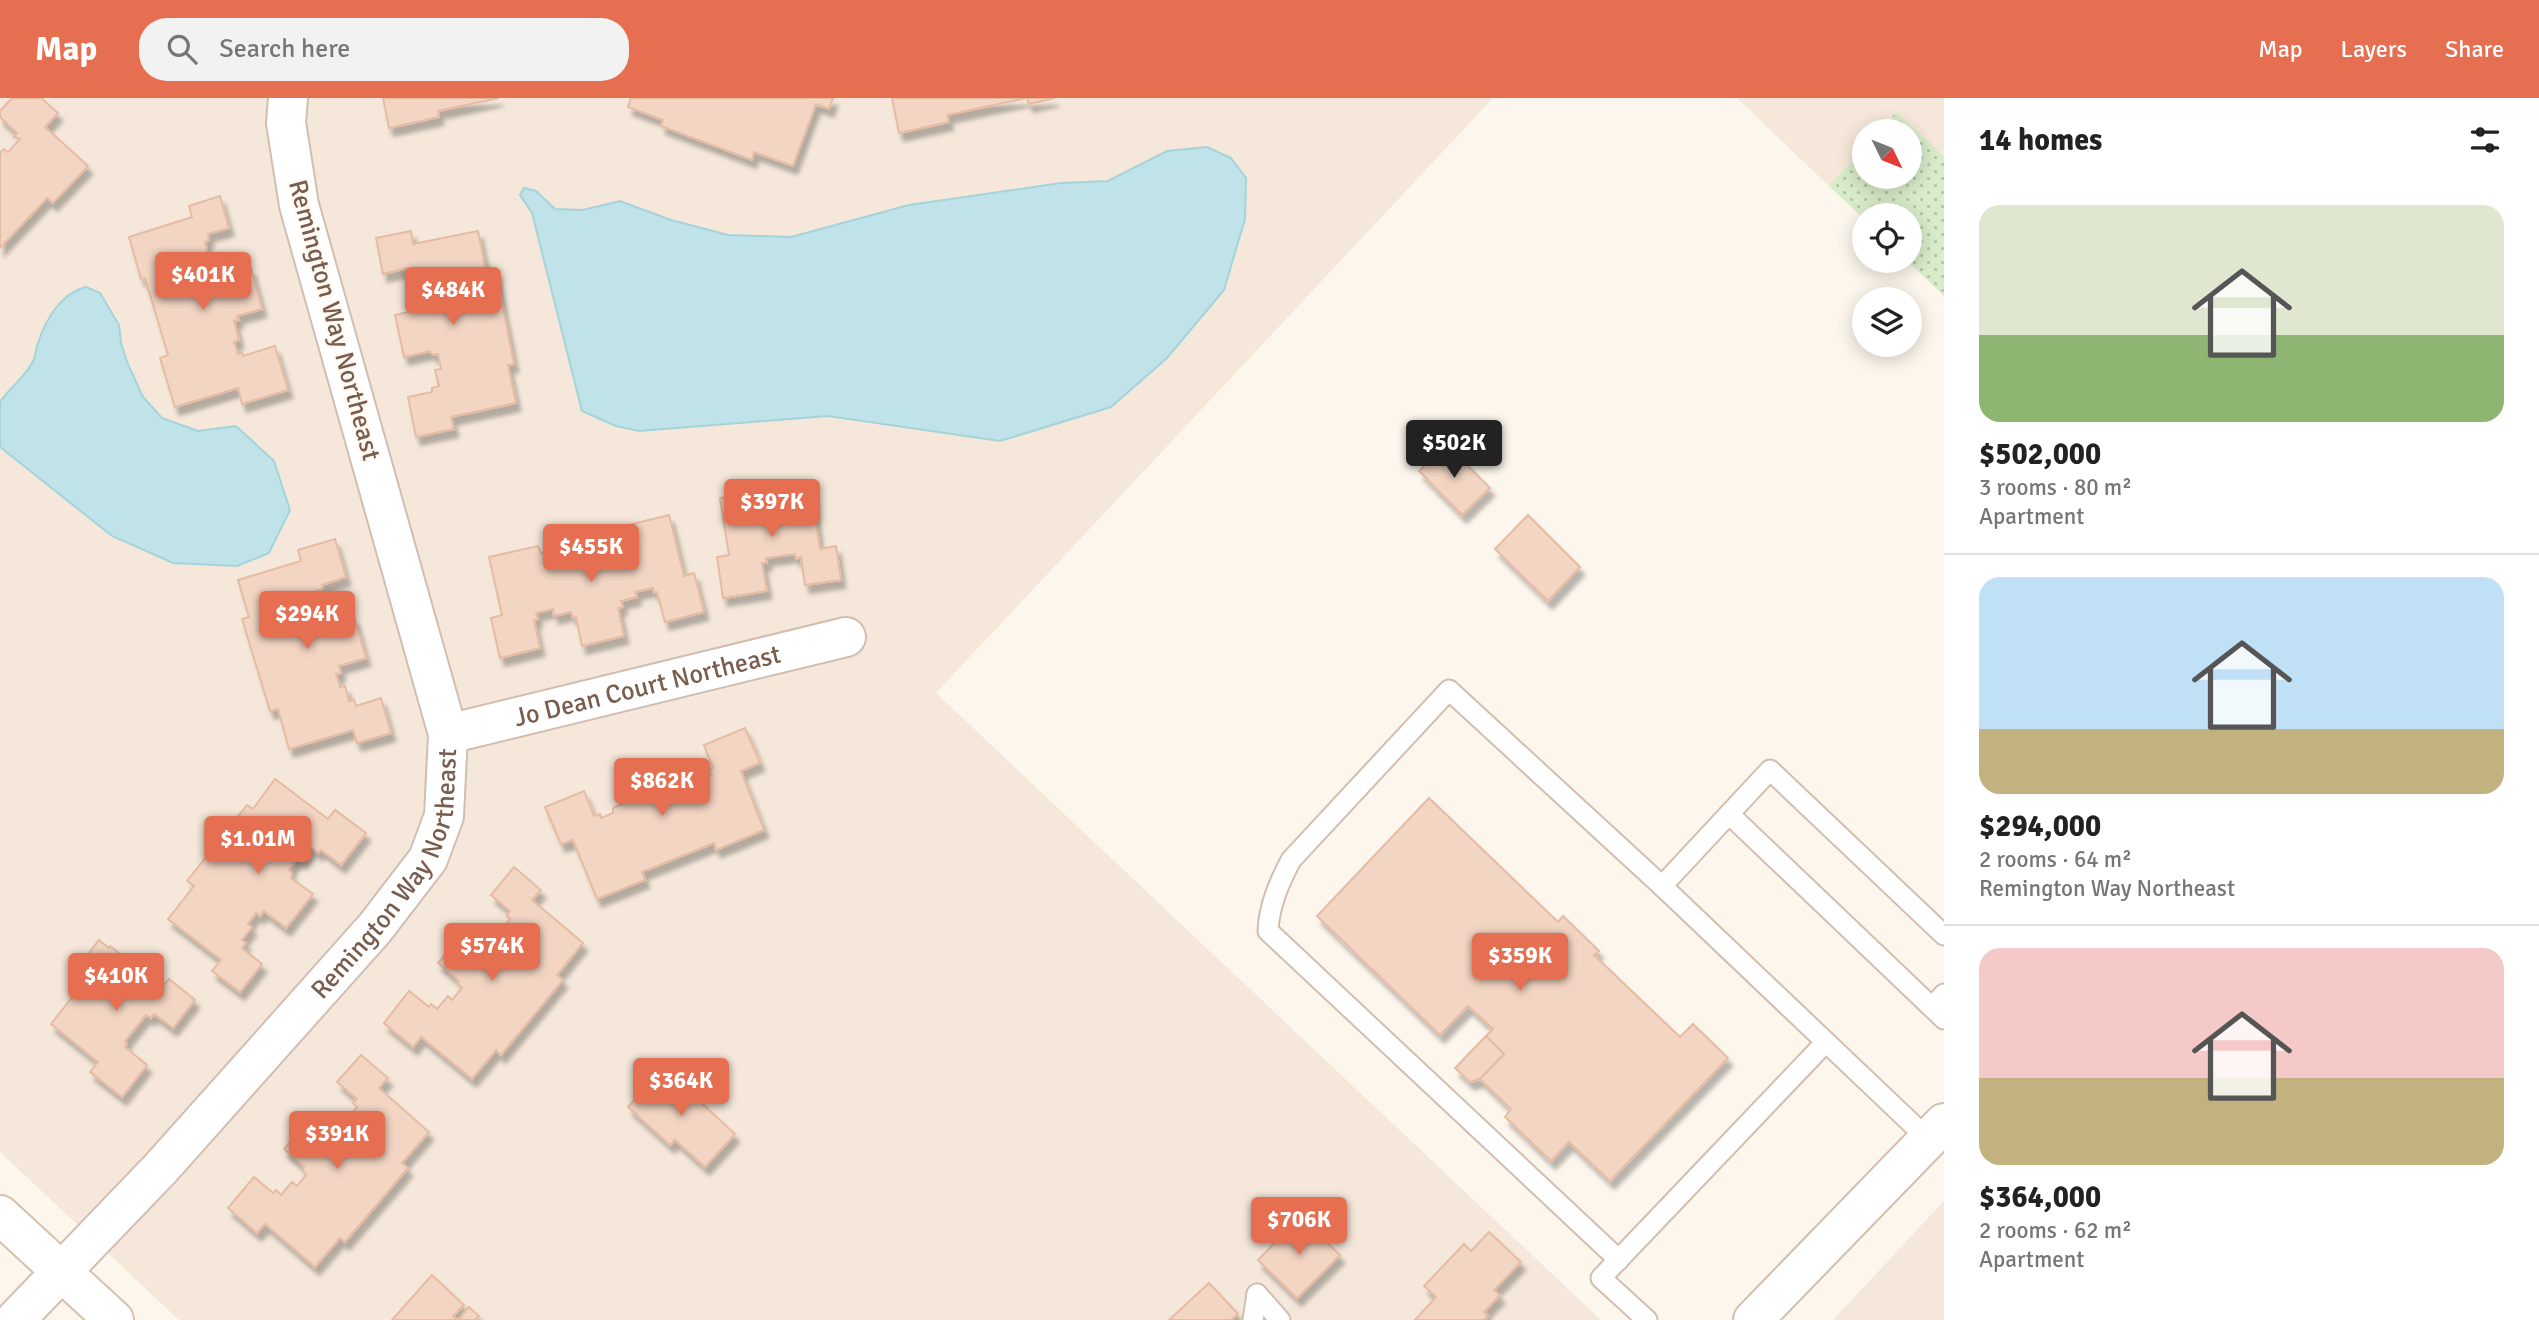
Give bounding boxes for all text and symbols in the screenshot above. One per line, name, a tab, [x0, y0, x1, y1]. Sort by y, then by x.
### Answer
search box	[139, 18, 629, 81]
text: Map	[35, 29, 97, 70]
icon: search	[163, 30, 201, 68]
text: Search here	[219, 33, 350, 65]
text: Map	[2258, 34, 2303, 64]
text: Layers	[2341, 34, 2407, 64]
text: Share	[2445, 34, 2504, 64]
north arrow	[1852, 119, 1922, 189]
map controls	[1852, 119, 1922, 357]
icon: filters	[2466, 121, 2504, 159]
text: 14 homes	[1979, 122, 2102, 159]
street label: Remington Way Northeast	[281, 176, 387, 464]
button: locate	[1852, 203, 1922, 273]
icon: home	[2179, 250, 2305, 376]
pin: $401K	[154, 252, 252, 312]
text: $401K	[171, 260, 235, 289]
pin: $484K	[404, 268, 502, 327]
text: $484K	[421, 275, 485, 304]
button: layers	[1852, 287, 1922, 357]
pin: $502K	[1405, 420, 1503, 480]
text: $502K	[1422, 428, 1486, 457]
text: $502,000	[1979, 436, 2101, 473]
text: 3 rooms · 80 m²	[1979, 473, 2132, 502]
pin: $397K	[723, 480, 821, 539]
text: $397K	[740, 487, 804, 516]
text: Apartment	[1979, 502, 2084, 531]
pin: $455K	[542, 524, 640, 584]
text: $455K	[559, 532, 623, 561]
pin: $294K	[258, 592, 356, 651]
text: $294K	[275, 599, 339, 628]
icon: home	[2179, 622, 2305, 748]
street label: Jo Dean Court Northeast	[511, 639, 784, 734]
street label: Remington Way Northeast	[305, 748, 464, 1006]
pin: $862K	[613, 758, 711, 818]
text: $862K	[630, 766, 694, 795]
text: $294,000	[1979, 808, 2101, 845]
pin: $1.01M	[201, 816, 315, 876]
text: $1.01M	[220, 824, 296, 853]
text: 2 rooms · 64 m²	[1979, 845, 2132, 874]
text: Remington Way Northeast	[1979, 874, 2235, 903]
pin: $574K	[443, 924, 541, 983]
text: $574K	[460, 931, 524, 960]
pin: $359K	[1471, 934, 1569, 993]
text: $359K	[1488, 941, 1552, 970]
pin: $410K	[67, 954, 165, 1013]
text: $410K	[84, 961, 148, 990]
icon: home	[2179, 993, 2305, 1119]
pin: $364K	[632, 1058, 730, 1118]
text: $364K	[649, 1066, 713, 1095]
pin: $391K	[288, 1112, 386, 1171]
text: $391K	[305, 1119, 369, 1148]
text: $364,000	[1979, 1179, 2101, 1216]
pin: $706K	[1250, 1198, 1348, 1257]
text: $706K	[1267, 1205, 1331, 1234]
text: 2 rooms · 62 m²	[1979, 1216, 2132, 1245]
text: Apartment	[1979, 1245, 2084, 1274]

